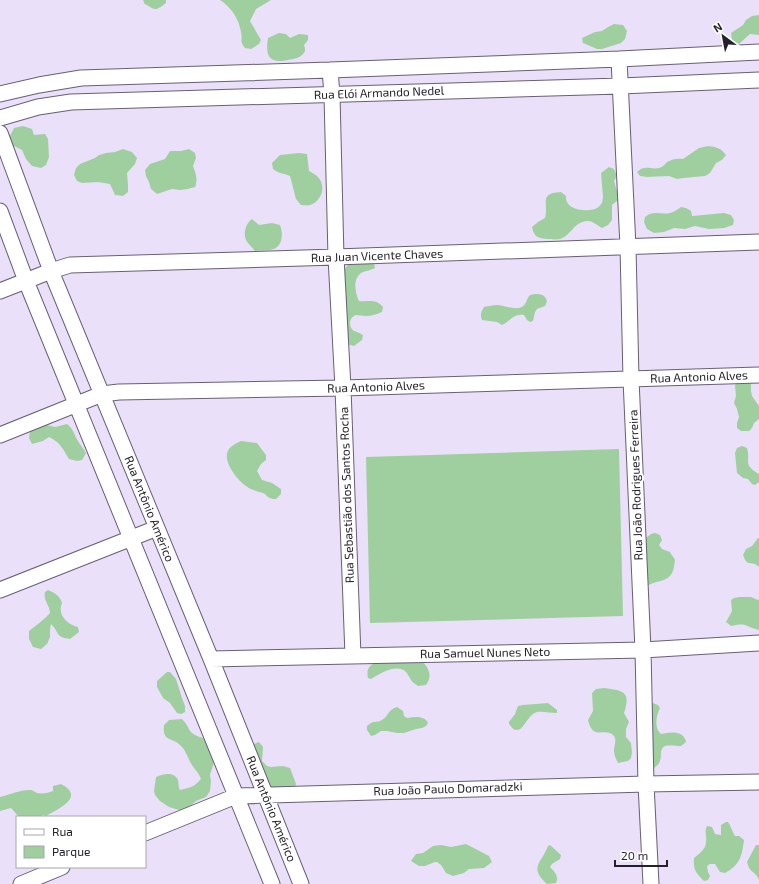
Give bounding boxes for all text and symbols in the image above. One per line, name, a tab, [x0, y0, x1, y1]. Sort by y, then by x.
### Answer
north arrow	[703, 16, 743, 56]
text: N	[711, 19, 724, 35]
street label: Rua Elói Armando Nedel	[314, 83, 445, 101]
street label: Rua Juan Vicente Chaves	[310, 246, 443, 264]
street label: Rua Antonio Alves	[650, 367, 748, 385]
street label: Rua Antonio Alves	[327, 377, 425, 395]
street label: Rua Sebastião dos Santos Rocha	[336, 407, 356, 583]
street label: Rua João Rodrigues Ferreira	[625, 409, 645, 561]
street label: Rua Antônio Américo	[122, 454, 178, 564]
street label: Rua Samuel Nunes Neto	[420, 644, 550, 660]
street label: Rua Antônio Américo	[244, 754, 300, 864]
street label: Rua João Paulo Domaradzki	[373, 778, 523, 798]
legend	[16, 816, 146, 868]
text: Rua	[52, 824, 73, 838]
scale bar	[615, 842, 667, 868]
text: Parque	[52, 844, 90, 858]
text: 20 m	[621, 848, 648, 862]

